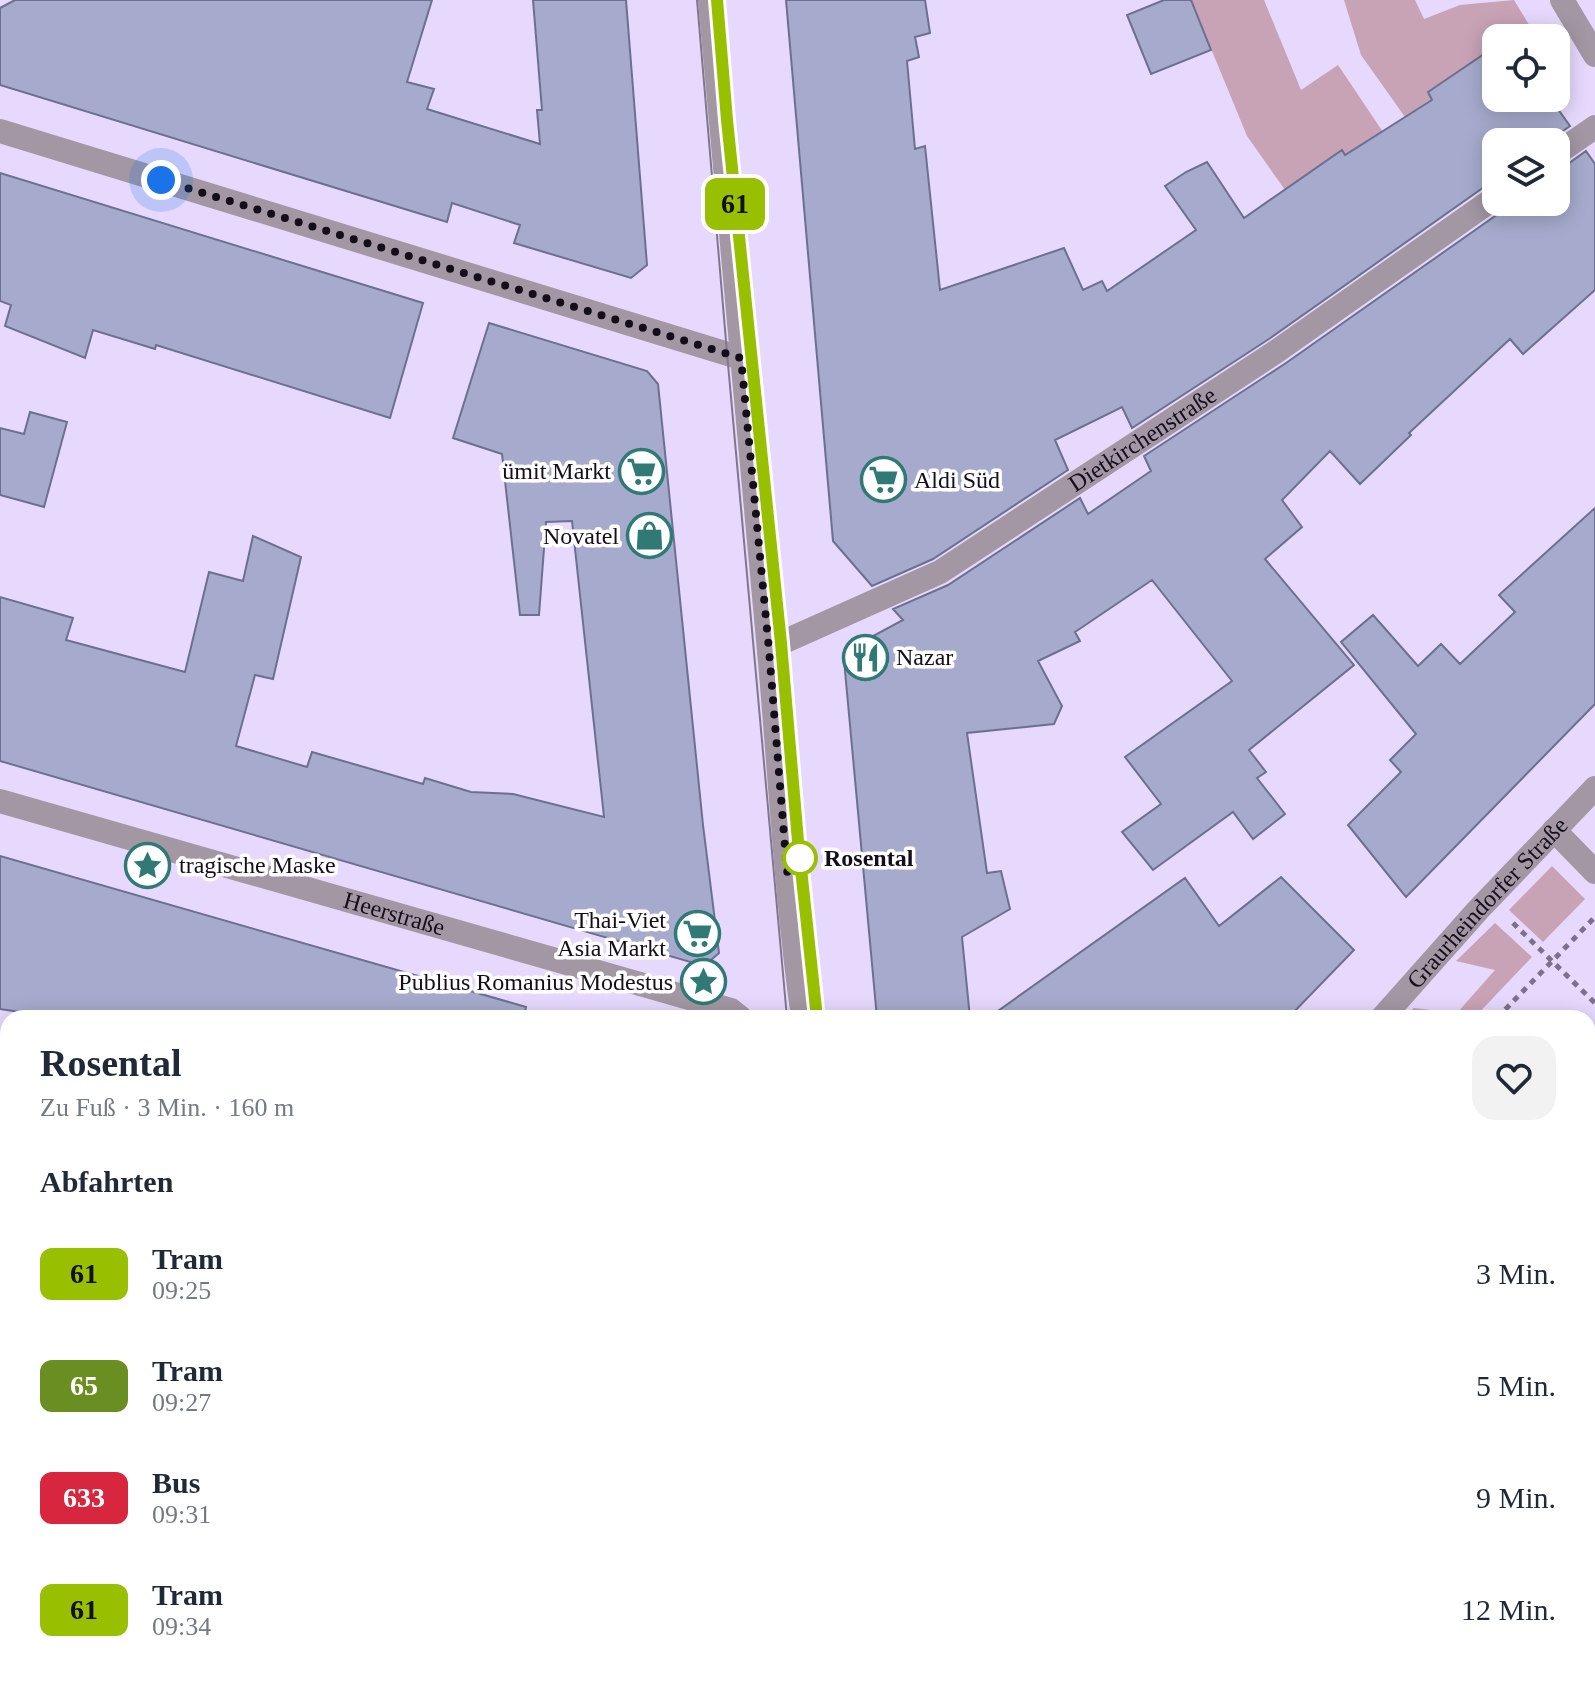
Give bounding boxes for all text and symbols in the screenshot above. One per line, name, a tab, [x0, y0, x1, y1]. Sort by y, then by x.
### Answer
map controls	[1482, 24, 1570, 216]
button: locate	[1482, 24, 1570, 112]
button: layers	[1482, 128, 1570, 216]
your location	[141, 160, 181, 200]
line badge: 61	[699, 178, 771, 230]
text: 61	[721, 188, 749, 219]
street label: Dietkirchenstraße	[1064, 382, 1221, 497]
supermarket icon: ümit Markt	[618, 447, 666, 495]
supermarket icon: Aldi Süd	[859, 456, 907, 504]
place label: ümit Markt	[502, 458, 611, 484]
place label: Aldi Süd	[914, 467, 1000, 493]
shop icon: Novatel	[626, 512, 674, 560]
place label: Novatel	[543, 523, 619, 549]
restaurant icon: Nazar	[841, 633, 889, 681]
place label: Nazar	[896, 644, 953, 670]
street label: Graurheindorfer Straße	[1402, 812, 1573, 993]
place icon: tragische Maske	[124, 841, 172, 889]
marker: Rosental	[783, 841, 817, 875]
place label: Rosental	[824, 845, 914, 871]
place label: tragische Maske	[179, 852, 336, 878]
street label: Heerstraße	[341, 887, 448, 940]
place label: Thai-Viet Asia Markt	[557, 907, 666, 961]
supermarket icon: Thai-Viet Asia Markt	[673, 910, 721, 958]
place icon: Publius Romanius Modestus	[680, 958, 728, 1006]
place label: Publius Romanius Modestus	[398, 969, 673, 995]
button: heart	[1472, 1036, 1556, 1120]
text: Rosental	[40, 1042, 181, 1084]
text: Zu Fuß · 3 Min. · 160 m	[40, 1093, 294, 1122]
text: Abfahrten	[40, 1165, 173, 1198]
text: Tram	[152, 1242, 223, 1275]
text: 3 Min.	[1476, 1257, 1556, 1290]
text: 61	[70, 1258, 98, 1289]
text: 09:25	[152, 1276, 211, 1305]
text: Tram	[152, 1354, 223, 1387]
text: 5 Min.	[1476, 1369, 1556, 1402]
text: 65	[70, 1370, 98, 1401]
text: 09:27	[152, 1388, 211, 1417]
text: Bus	[152, 1466, 200, 1499]
text: 9 Min.	[1476, 1481, 1556, 1514]
text: 633	[63, 1482, 105, 1513]
text: 09:31	[152, 1500, 211, 1529]
text: Tram	[152, 1578, 223, 1611]
text: 12 Min.	[1461, 1593, 1556, 1626]
text: 61	[70, 1594, 98, 1625]
text: 09:34	[152, 1612, 211, 1641]

